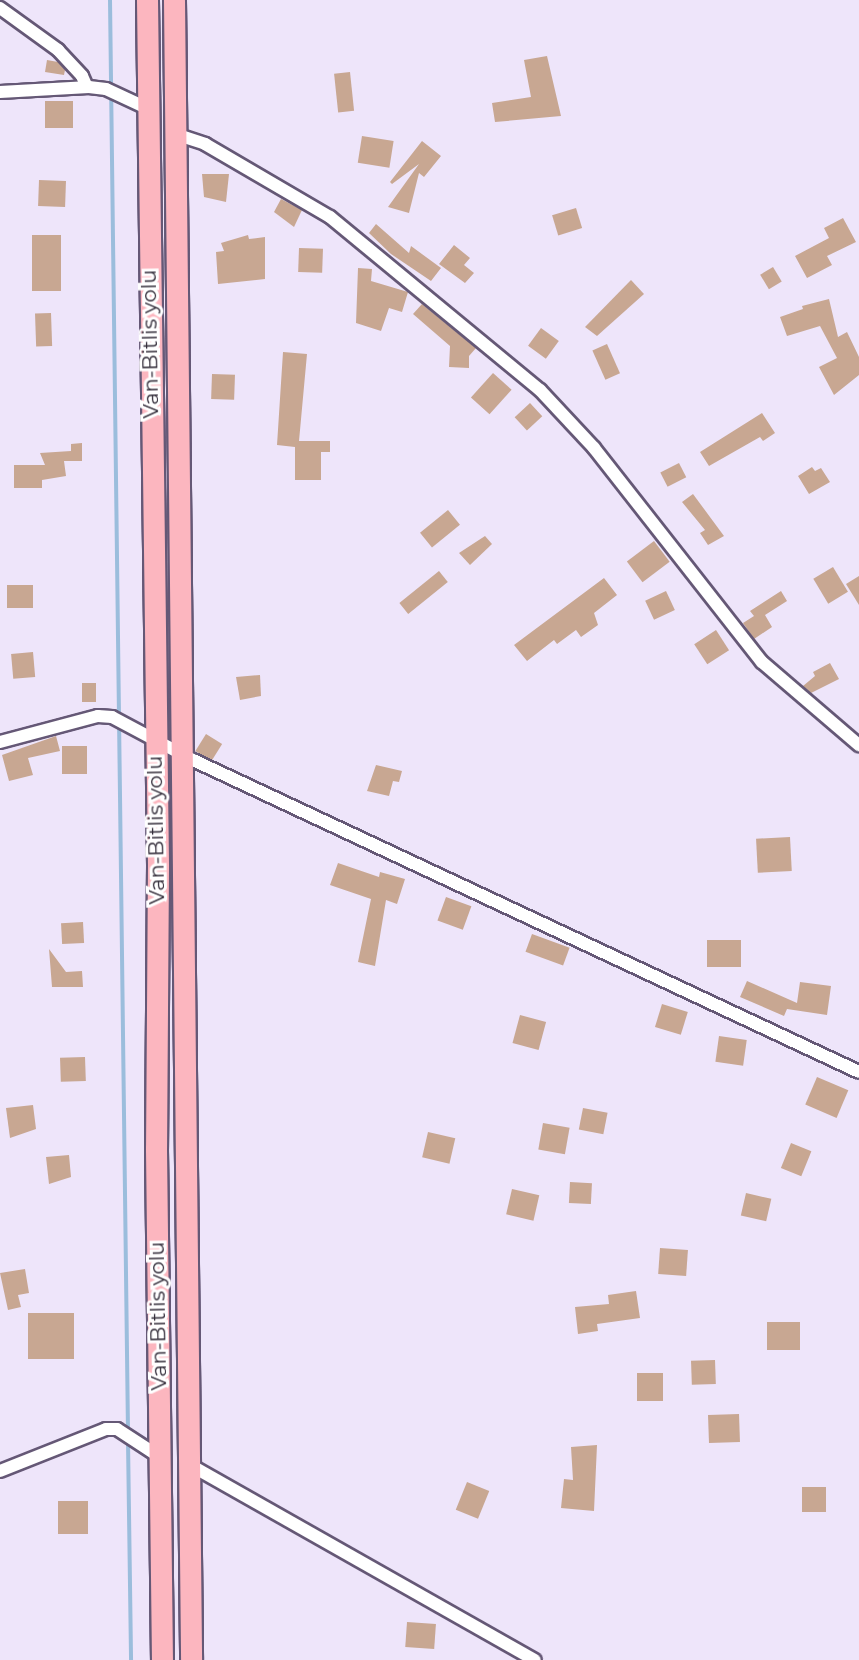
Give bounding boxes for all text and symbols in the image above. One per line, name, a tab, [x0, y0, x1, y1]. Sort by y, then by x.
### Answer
street label: Van-Bitlis yolu	[136, 269, 164, 419]
street label: Van-Bitlis yolu	[142, 755, 170, 905]
street label: Van-Bitlis yolu	[144, 1241, 172, 1391]

